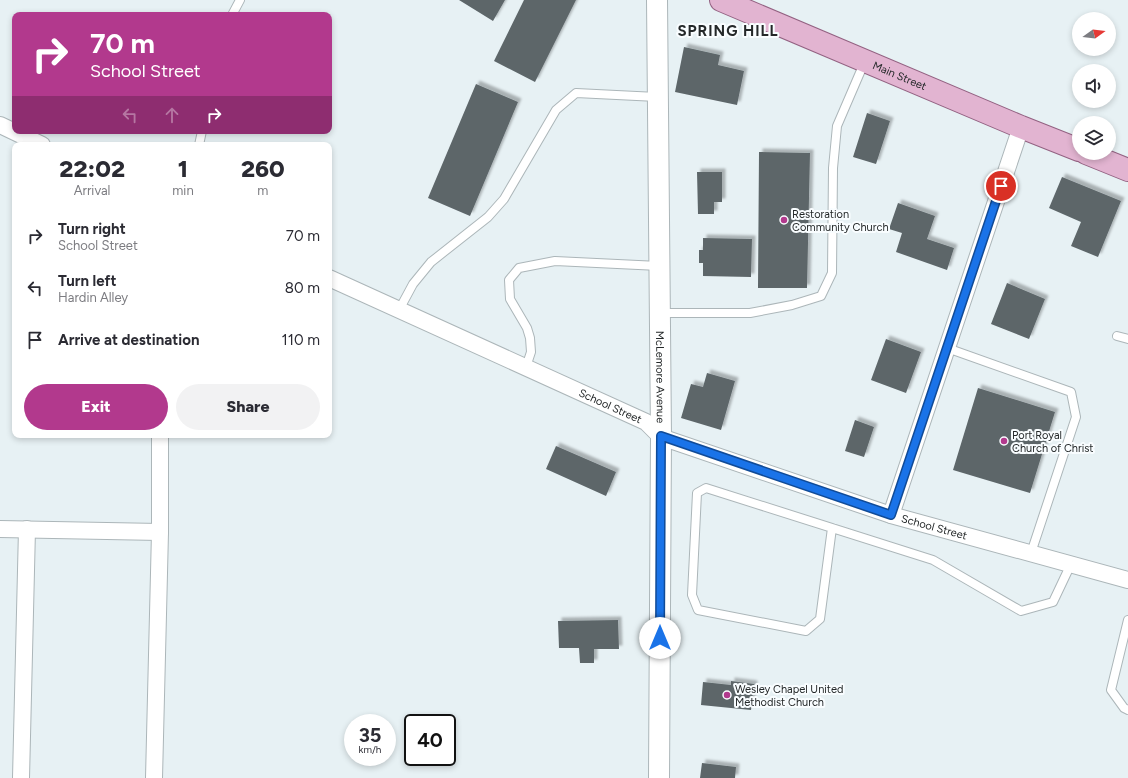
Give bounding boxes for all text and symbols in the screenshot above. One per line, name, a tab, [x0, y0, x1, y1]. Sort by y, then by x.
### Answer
north arrow	[1072, 12, 1116, 56]
map controls	[1072, 12, 1116, 160]
district label: SPRING HILL	[677, 22, 779, 40]
text: 70 m	[90, 26, 155, 60]
icon: right	[24, 28, 76, 80]
street label: Main Street	[871, 58, 929, 93]
text: School Street	[90, 60, 201, 82]
button: sound	[1072, 64, 1116, 108]
icon: left	[119, 104, 141, 126]
icon: ahead	[161, 104, 183, 126]
icon: right	[203, 104, 225, 126]
button: layers	[1072, 116, 1116, 160]
text: 22:02	[59, 154, 125, 183]
text: 1	[178, 154, 188, 183]
text: 260	[241, 154, 285, 183]
pin	[984, 169, 1018, 203]
icon: arrive	[990, 175, 1012, 197]
text: Arrival	[74, 183, 111, 198]
text: min	[172, 183, 194, 198]
text: m	[257, 183, 268, 198]
place label: Restoration Community Church	[792, 208, 889, 234]
marker: Restoration Community Church	[779, 215, 789, 225]
text: Turn right	[58, 220, 126, 238]
icon: right	[24, 225, 46, 247]
text: 70 m	[286, 227, 320, 245]
text: School Street	[58, 238, 138, 253]
text: Turn left	[58, 272, 116, 290]
icon: left	[24, 277, 46, 299]
text: 80 m	[285, 279, 320, 297]
text: Hardin Alley	[58, 290, 128, 305]
icon: arrive	[24, 329, 46, 351]
text: Arrive at destination	[58, 331, 199, 349]
text: 110 m	[282, 331, 320, 349]
street label: McLemore Avenue	[654, 331, 667, 423]
button: Exit	[24, 384, 168, 430]
button: Share	[176, 384, 320, 430]
street label: School Street	[577, 386, 644, 426]
place label: Port Royal Church of Christ	[1012, 429, 1094, 455]
marker: Port Royal Church of Christ	[999, 436, 1009, 446]
street label: School Street	[900, 512, 968, 542]
position arrow	[639, 617, 681, 659]
place label: Wesley Chapel United Methodist Church	[735, 683, 843, 709]
marker: Wesley Chapel United Methodist Church	[722, 690, 732, 700]
speed limit sign: 40	[404, 714, 456, 766]
text: 35	[359, 723, 381, 747]
text: km/h	[359, 743, 381, 756]

